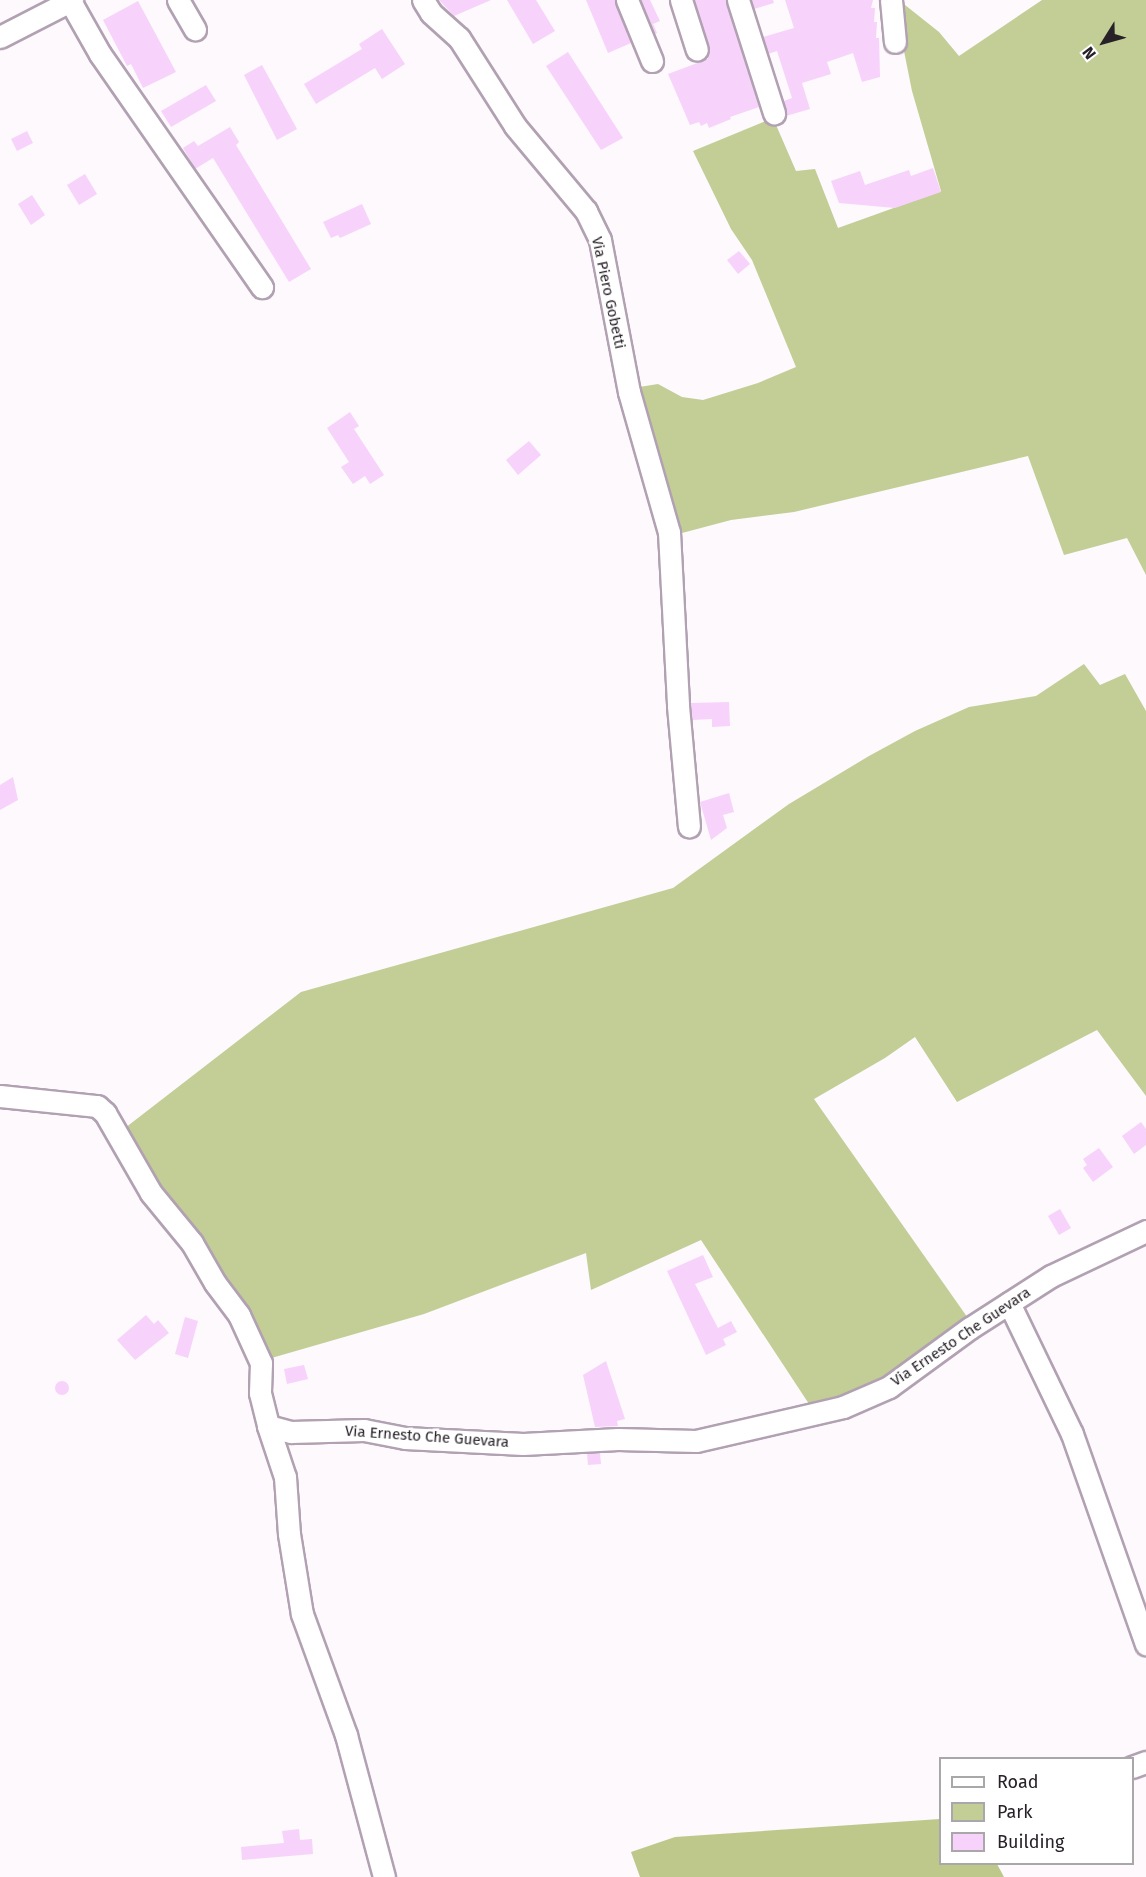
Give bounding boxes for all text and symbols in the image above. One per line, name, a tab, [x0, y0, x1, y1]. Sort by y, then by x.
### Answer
north arrow	[1074, 12, 1134, 72]
text: N	[1078, 43, 1100, 63]
street label: Via Piero Gobetti	[587, 235, 629, 351]
street label: Via Ernesto Che Guevara	[888, 1284, 1034, 1390]
street label: Via Ernesto Che Guevara	[344, 1422, 510, 1452]
legend	[939, 1757, 1134, 1865]
text: Road	[997, 1771, 1039, 1793]
text: Park	[997, 1801, 1032, 1823]
text: Building	[997, 1831, 1064, 1853]

